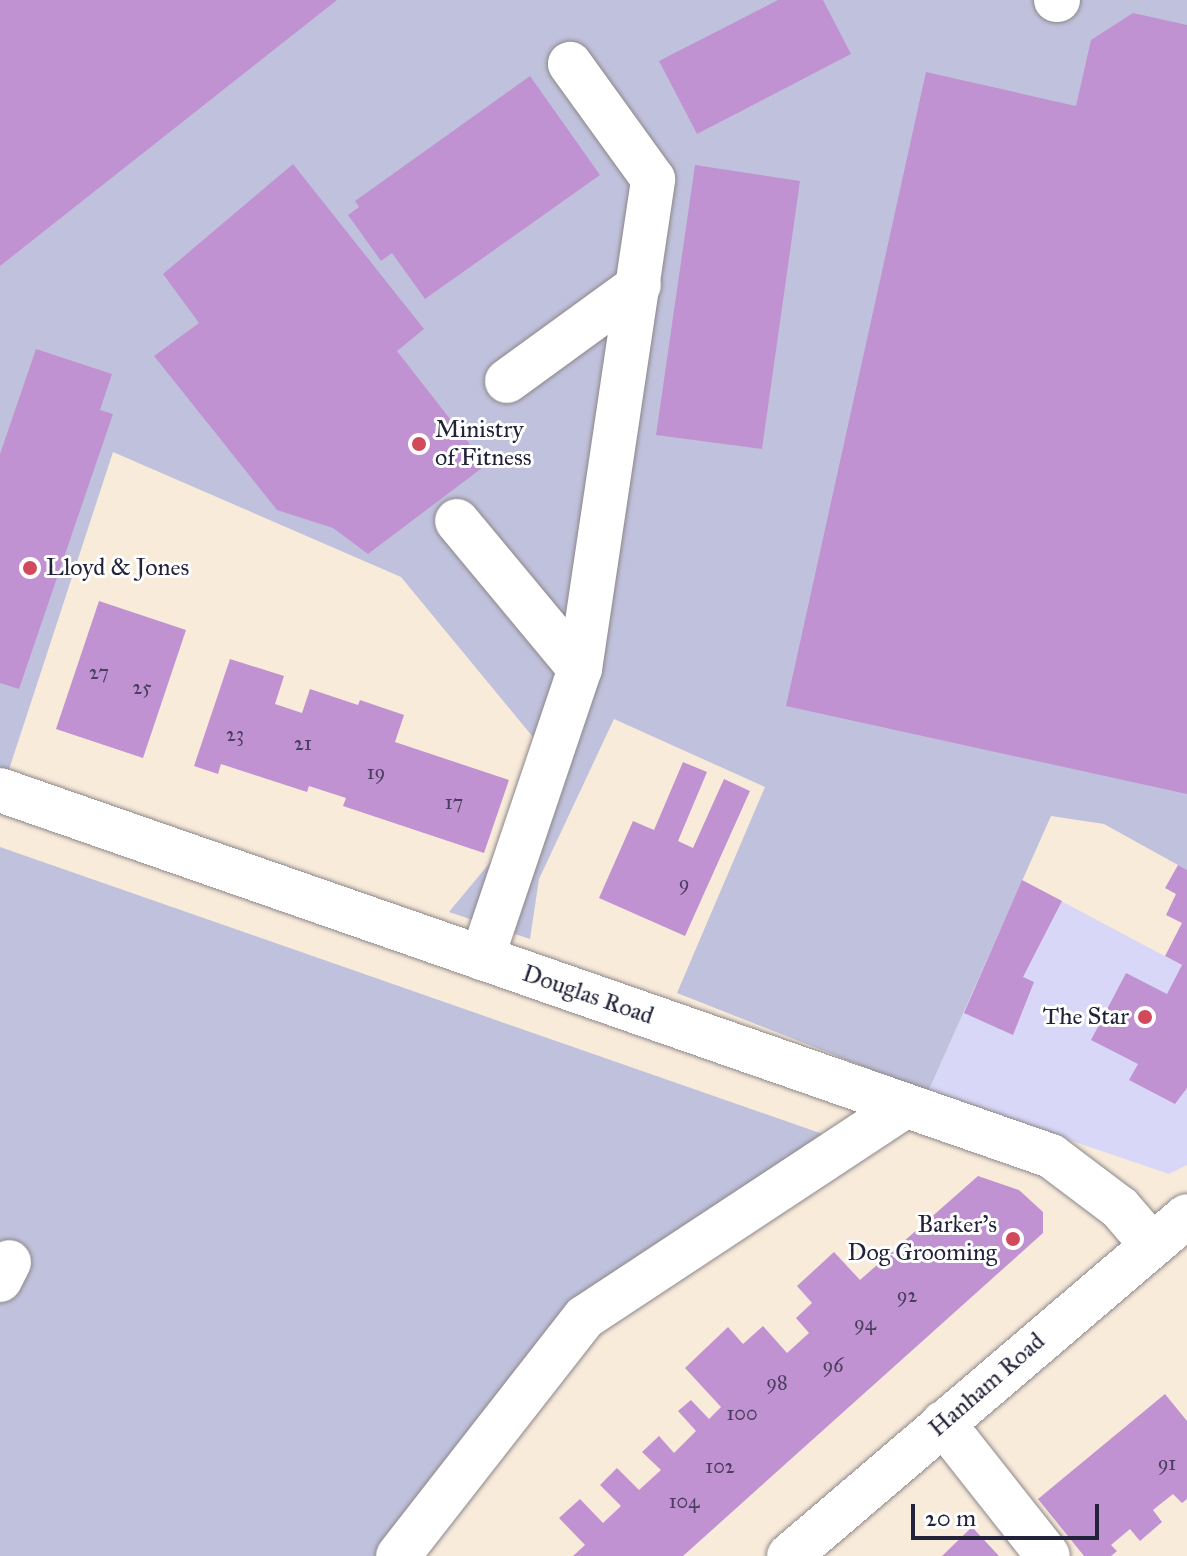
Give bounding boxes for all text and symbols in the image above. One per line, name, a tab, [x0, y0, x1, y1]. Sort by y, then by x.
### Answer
place label: Ministry of Fitness	[435, 416, 532, 472]
marker: Ministry of Fitness	[410, 435, 428, 453]
place label: Lloyd & Jones	[46, 554, 189, 582]
marker: Lloyd & Jones	[21, 559, 39, 577]
house number: 27	[89, 660, 109, 684]
house number: 25	[132, 675, 152, 699]
house number: 23	[226, 722, 244, 746]
house number: 21	[294, 731, 312, 755]
house number: 19	[367, 760, 385, 784]
house number: 17	[445, 790, 463, 814]
house number: 9	[679, 871, 689, 895]
street label: Douglas Road	[519, 959, 657, 1031]
place label: The Star	[1043, 1003, 1129, 1031]
marker: The Star	[1136, 1008, 1154, 1026]
place label: Barker's Dog Grooming	[848, 1211, 997, 1267]
marker: Barker's Dog Grooming	[1004, 1230, 1022, 1248]
house number: 92	[897, 1283, 917, 1307]
house number: 94	[854, 1311, 876, 1335]
street label: Hanham Road	[923, 1327, 1051, 1443]
house number: 96	[823, 1353, 843, 1377]
house number: 98	[766, 1370, 788, 1394]
house number: 100	[726, 1401, 758, 1425]
house number: 91	[1158, 1451, 1176, 1475]
house number: 102	[705, 1454, 735, 1478]
scale bar	[915, 1488, 1103, 1538]
house number: 104	[669, 1489, 699, 1513]
text: 20 m	[925, 1503, 976, 1533]

